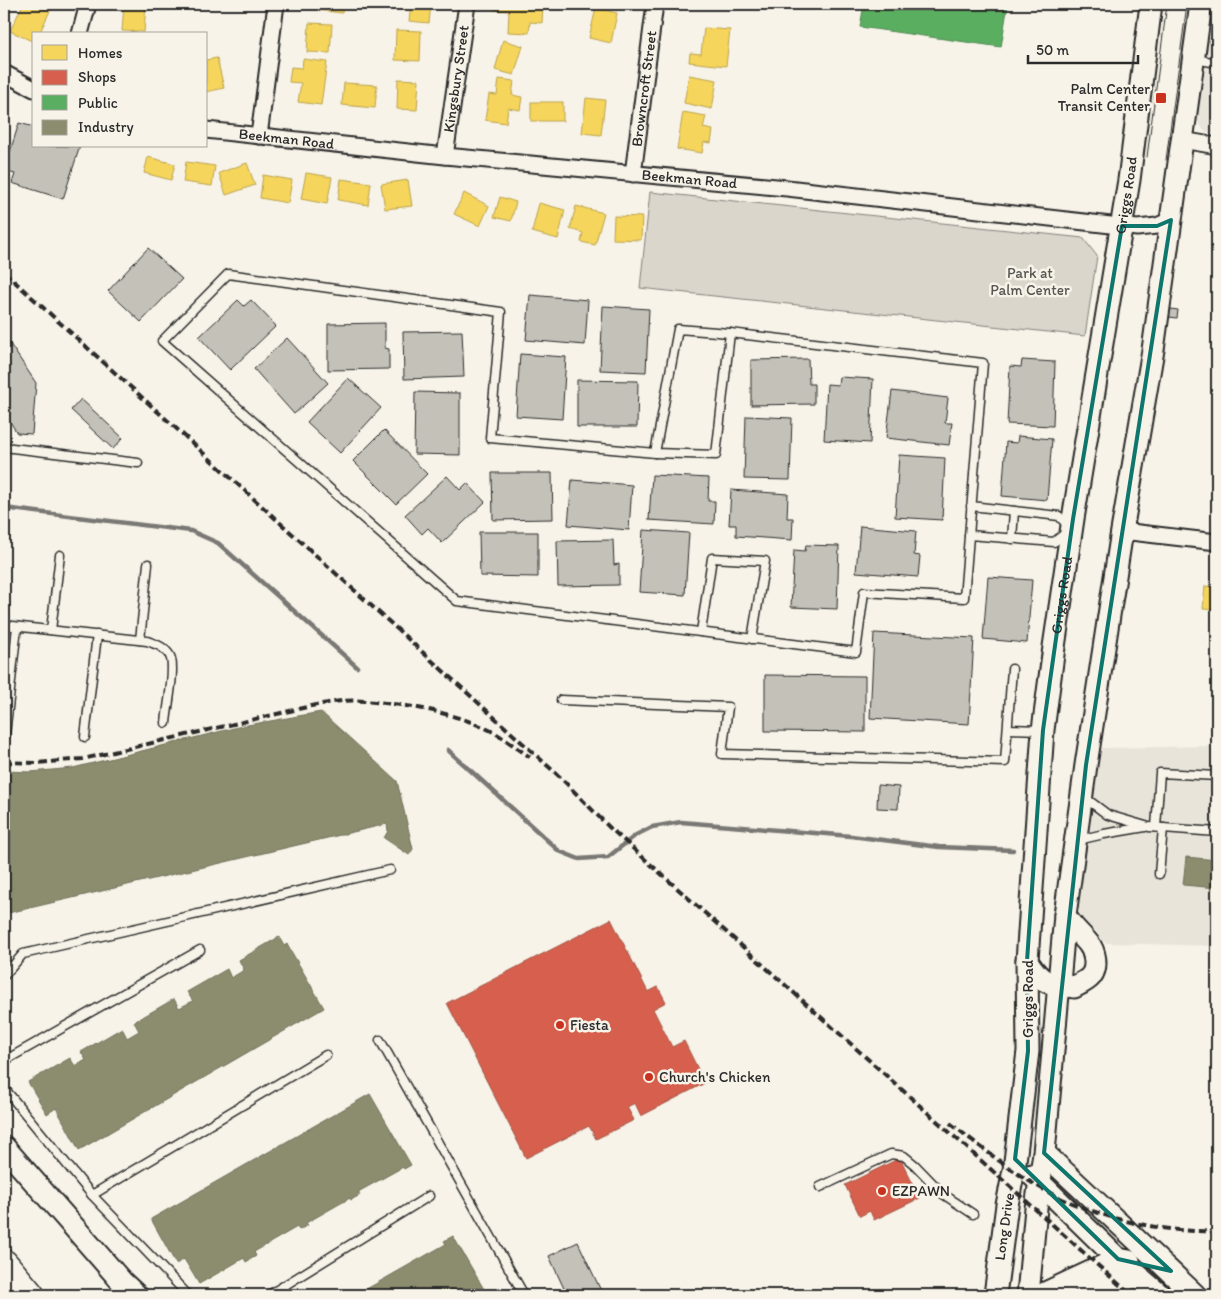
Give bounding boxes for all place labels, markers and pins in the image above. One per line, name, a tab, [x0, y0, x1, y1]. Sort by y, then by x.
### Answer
place label: Palm Center Transit Center	[1058, 80, 1150, 115]
marker: Palm Center Transit Center	[1154, 91, 1168, 105]
place label: Fiesta	[570, 1016, 609, 1034]
marker: Fiesta	[554, 1019, 566, 1031]
place label: Church's Chicken	[659, 1068, 771, 1086]
marker: Church's Chicken	[643, 1071, 655, 1083]
place label: EZPAWN	[892, 1182, 950, 1200]
marker: EZPAWN	[876, 1185, 888, 1197]

